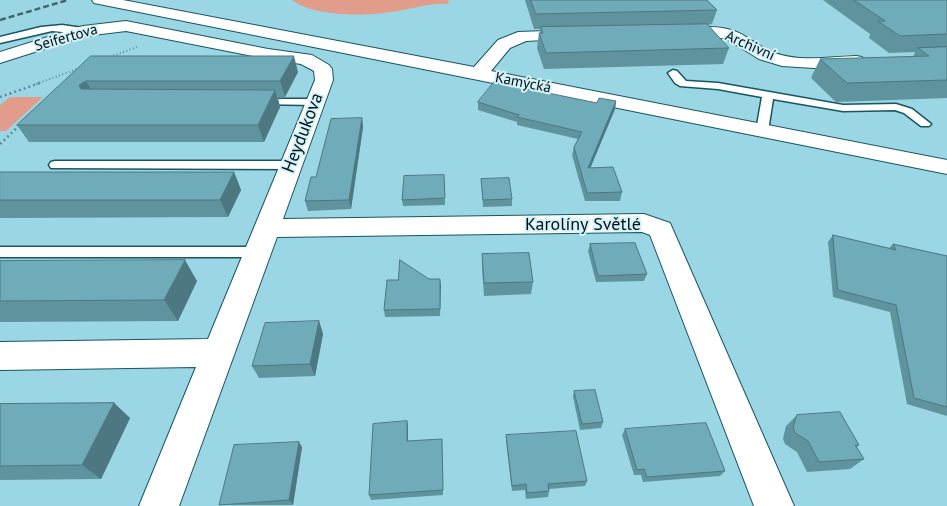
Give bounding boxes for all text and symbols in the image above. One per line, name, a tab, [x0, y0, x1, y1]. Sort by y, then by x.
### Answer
street label: Seifertova	[32, 20, 100, 56]
street label: Archivní	[722, 27, 778, 65]
street label: Kamýcká	[494, 69, 552, 97]
street label: Heydukova	[278, 90, 328, 176]
street label: Karolíny Světlé	[525, 214, 641, 236]

